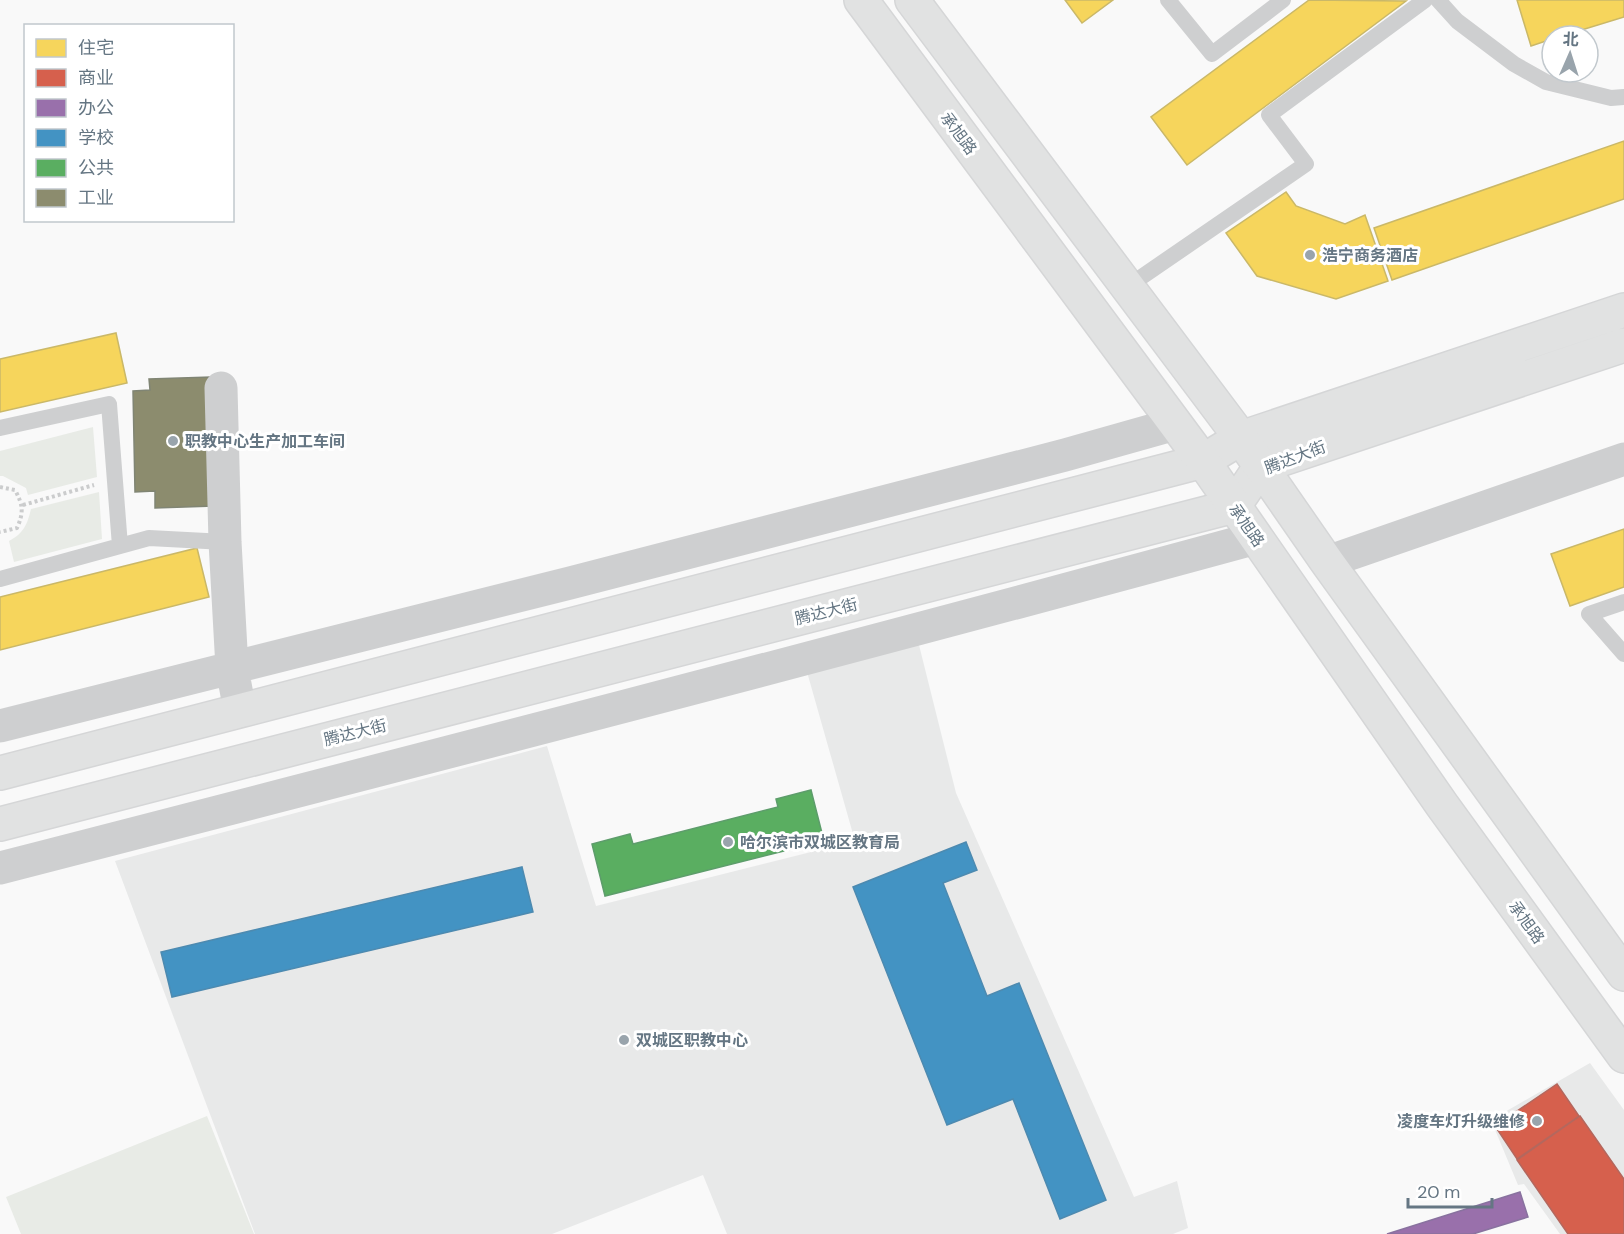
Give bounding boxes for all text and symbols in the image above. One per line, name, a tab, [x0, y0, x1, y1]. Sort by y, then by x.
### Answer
legend	[24, 24, 234, 222]
north arrow	[1540, 24, 1600, 84]
text: 北	[1562, 29, 1579, 50]
text: 住宅	[78, 36, 114, 60]
text: 商业	[78, 66, 114, 90]
text: 办公	[78, 96, 114, 120]
street label: 承旭路	[936, 108, 981, 159]
text: 学校	[78, 126, 114, 150]
text: 公共	[78, 156, 114, 180]
text: 工业	[78, 186, 114, 210]
place label: 浩宁商务酒店	[1322, 245, 1418, 266]
marker: 浩宁商务酒店	[1303, 248, 1317, 262]
place label: 职教中心生产加工车间	[185, 431, 345, 452]
marker: 职教中心生产加工车间	[166, 434, 180, 448]
street label: 腾达大街	[1262, 436, 1329, 479]
street label: 承旭路	[1224, 500, 1269, 551]
street label: 腾达大街	[793, 594, 860, 629]
street label: 腾达大街	[322, 715, 389, 750]
place label: 哈尔滨市双城区教育局	[740, 832, 900, 853]
marker: 哈尔滨市双城区教育局	[721, 835, 735, 849]
street label: 承旭路	[1504, 897, 1549, 948]
place label: 双城区职教中心	[636, 1030, 748, 1051]
marker: 双城区职教中心	[617, 1033, 631, 1047]
place label: 凌度车灯升级维修	[1397, 1111, 1525, 1132]
marker: 凌度车灯升级维修	[1530, 1114, 1544, 1128]
scale bar	[1408, 1171, 1492, 1209]
text: 20 m	[1417, 1180, 1460, 1204]

